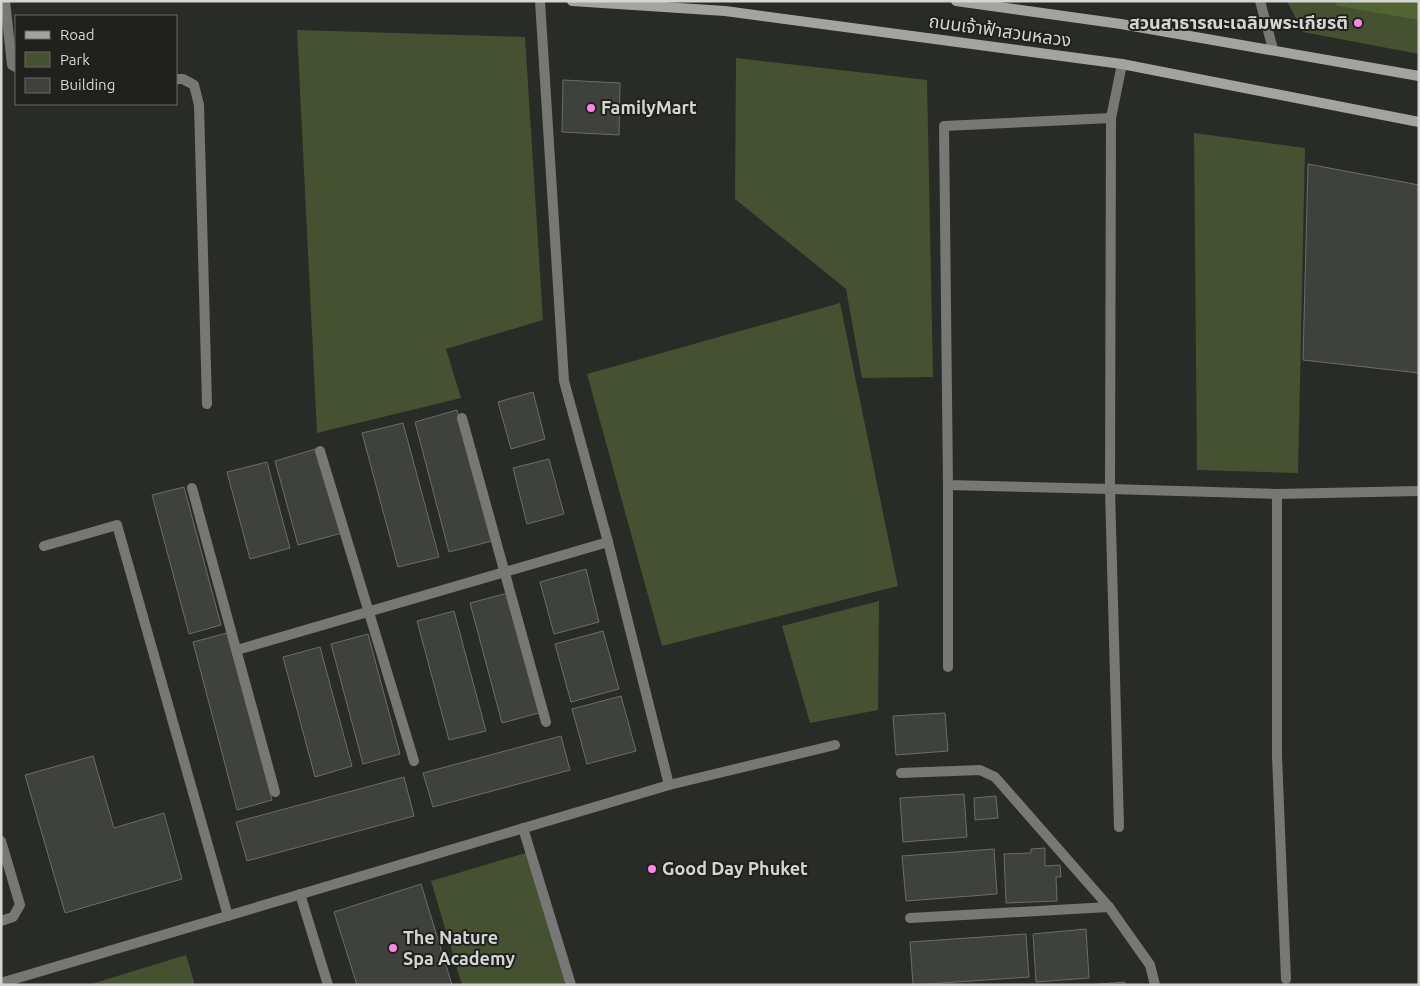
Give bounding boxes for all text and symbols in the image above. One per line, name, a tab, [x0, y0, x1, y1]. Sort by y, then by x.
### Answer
street label: ถนนเจ้าฟ้าสวนหลวง	[928, 10, 1073, 50]
place label: สวนสาธารณะเฉลิมพระเกียรติ	[1129, 12, 1348, 32]
legend	[15, 15, 178, 105]
marker: สวนสาธารณะเฉลิมพระเกียรติ	[1352, 17, 1364, 29]
text: Road	[60, 26, 95, 43]
text: Park	[60, 51, 90, 68]
text: Building	[60, 76, 115, 93]
place label: FamilyMart	[601, 97, 697, 117]
marker: FamilyMart	[585, 102, 597, 114]
place label: Good Day Phuket	[662, 858, 808, 878]
marker: Good Day Phuket	[646, 863, 658, 875]
place label: The Nature Spa Academy	[403, 927, 515, 968]
marker: The Nature Spa Academy	[387, 942, 399, 954]

